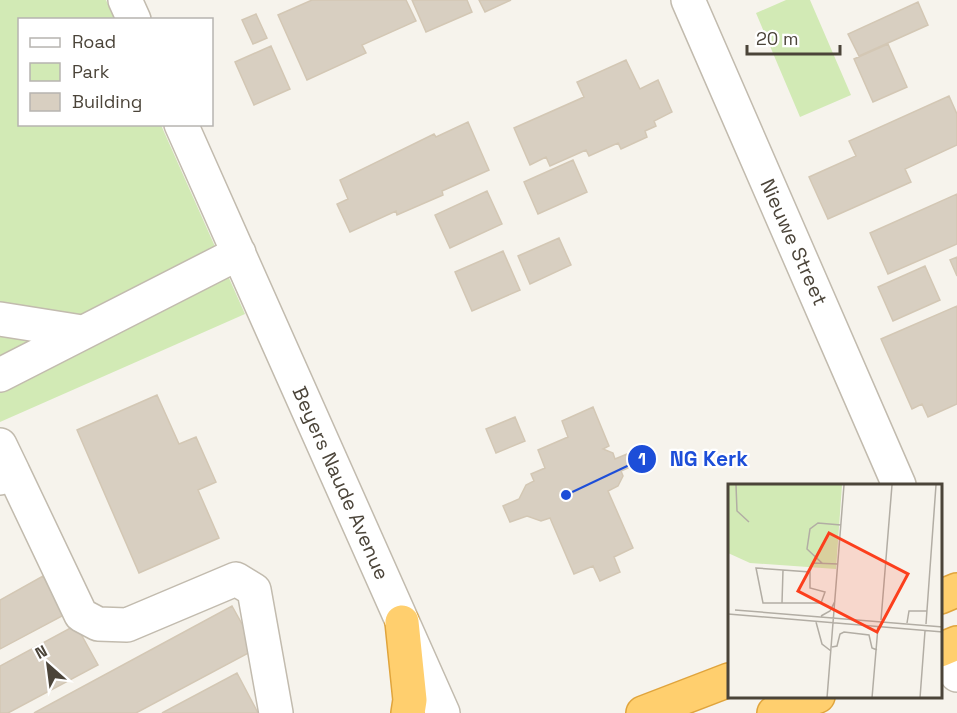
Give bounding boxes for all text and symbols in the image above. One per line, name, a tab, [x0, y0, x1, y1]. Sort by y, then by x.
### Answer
legend	[18, 18, 213, 126]
scale bar	[747, 18, 840, 56]
text: 20 m	[756, 27, 799, 50]
text: Road	[72, 30, 116, 53]
text: Park	[72, 60, 110, 83]
text: Building	[72, 90, 142, 113]
street label: Nieuwe Street	[754, 175, 834, 309]
street label: Beyers Naude Avenue	[287, 382, 395, 584]
callout: NG Kerk	[627, 439, 760, 478]
text: NG Kerk	[670, 445, 748, 472]
text: 1	[638, 447, 646, 470]
inset map	[728, 484, 942, 698]
north arrow	[18, 635, 78, 695]
text: N	[32, 640, 51, 664]

